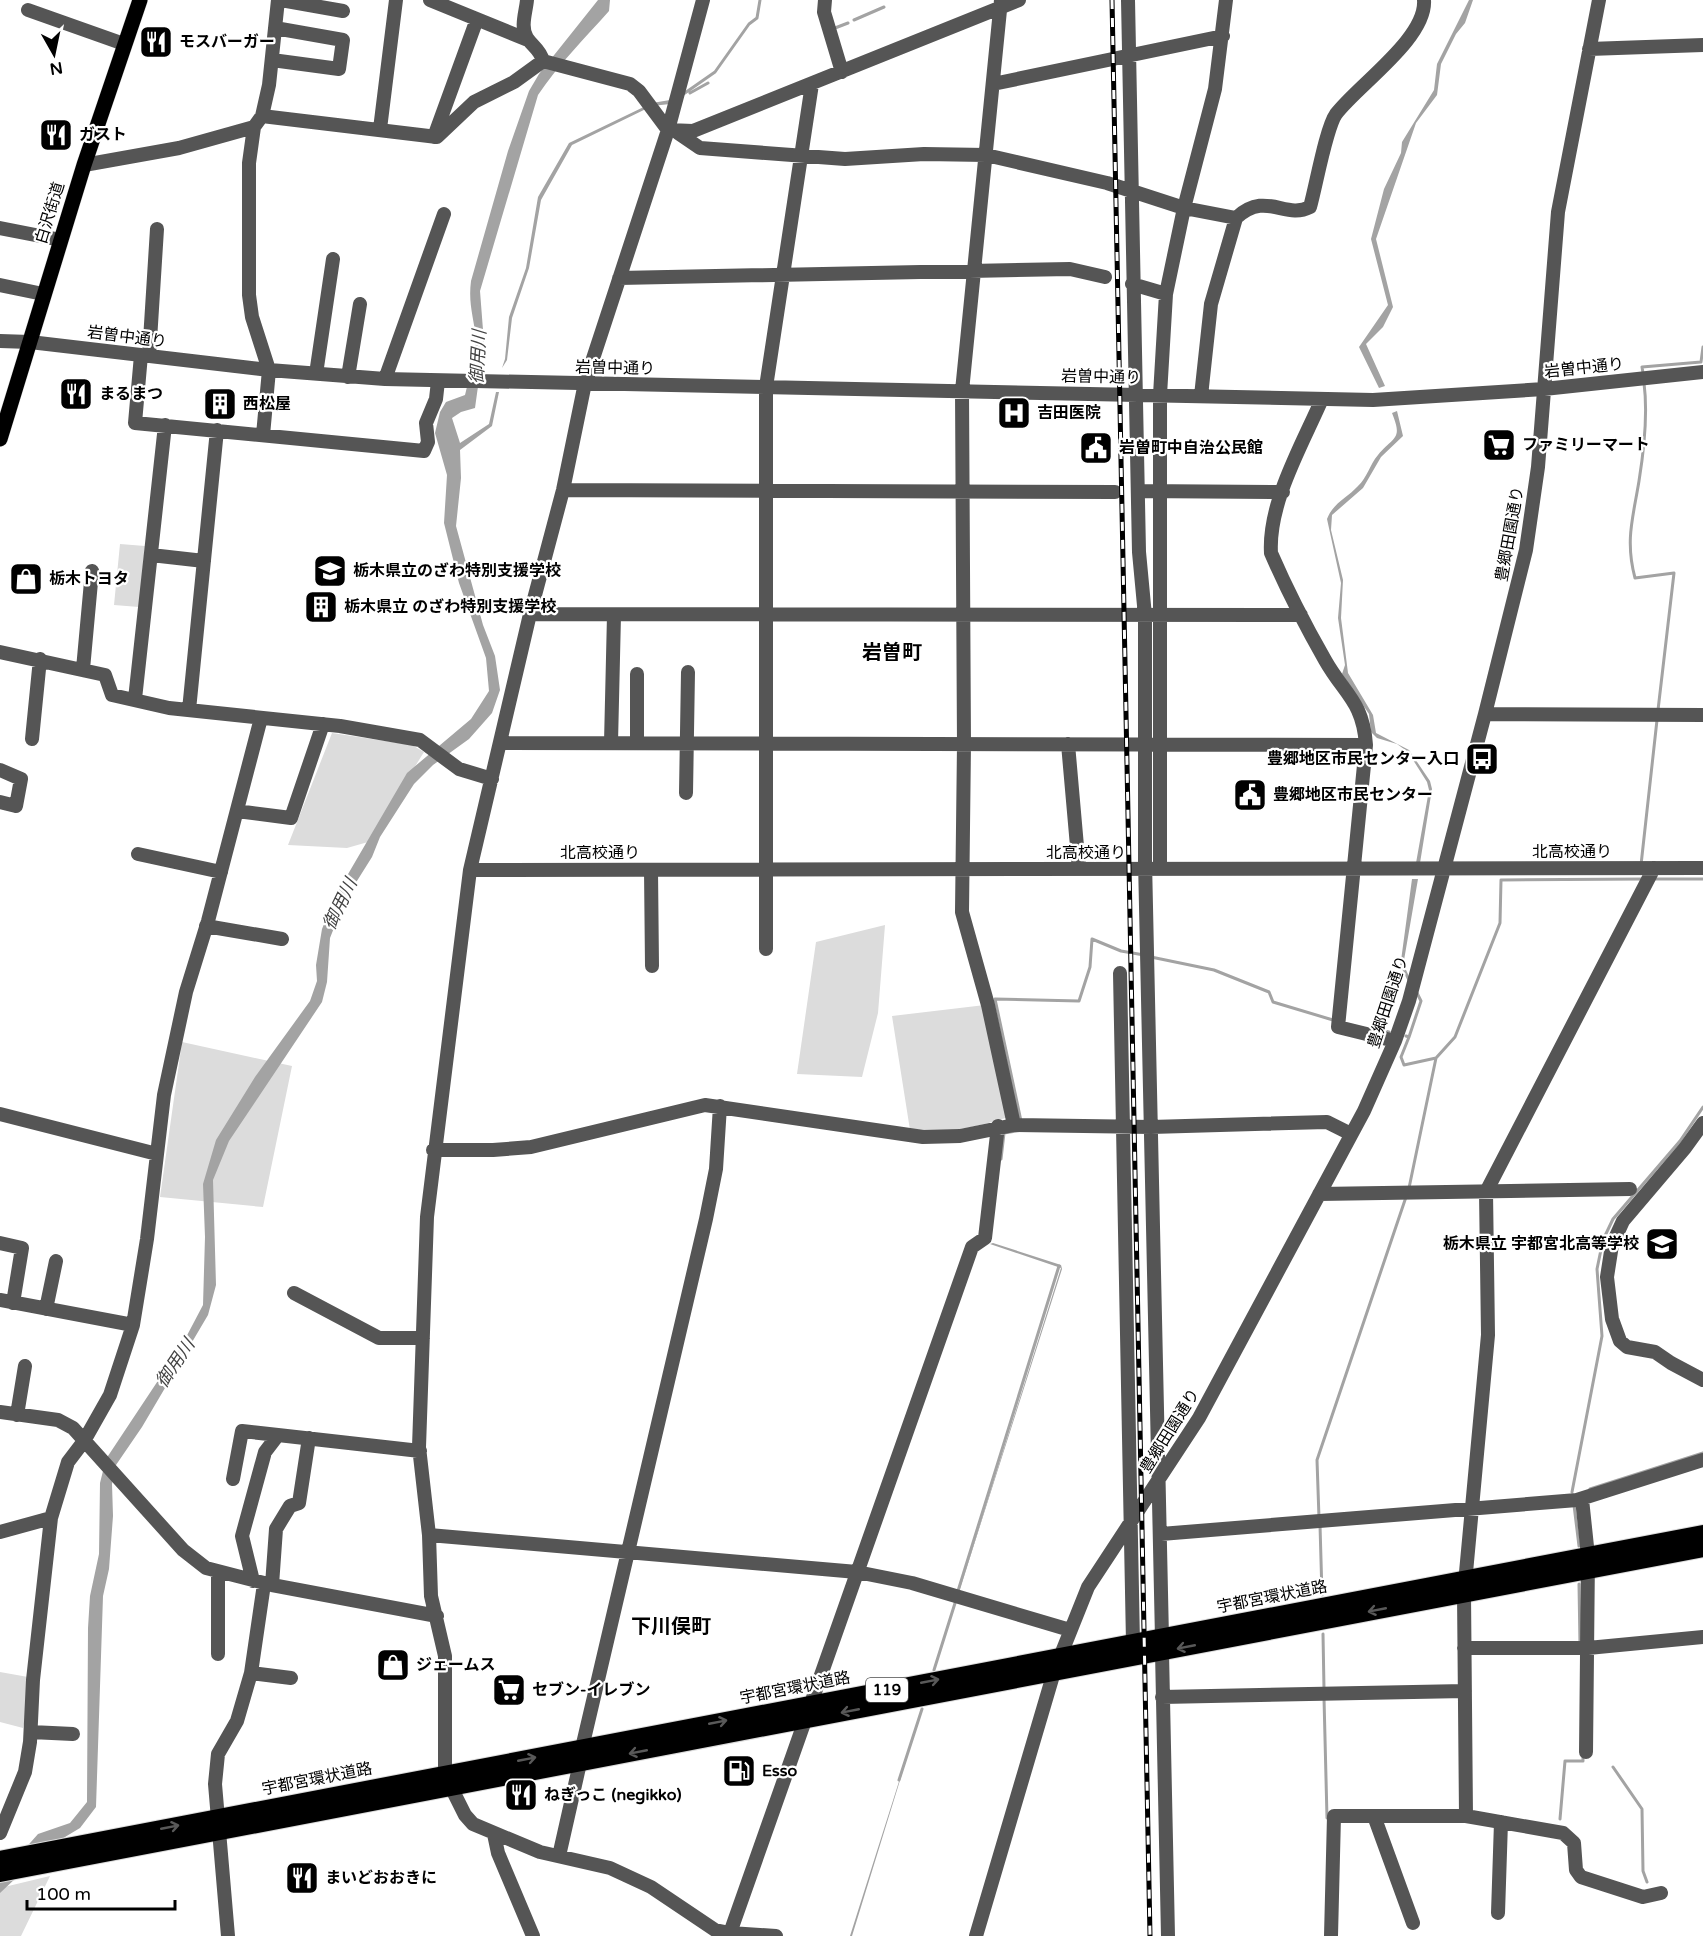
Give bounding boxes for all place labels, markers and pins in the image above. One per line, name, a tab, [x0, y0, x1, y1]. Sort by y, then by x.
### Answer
restaurant icon: モスバーガー	[138, 24, 174, 60]
place label: モスバーガー	[179, 32, 275, 52]
restaurant icon: ガスト	[38, 117, 74, 153]
place label: ガスト	[79, 125, 127, 145]
restaurant icon: まるまつ	[58, 376, 94, 412]
place label: まるまつ	[99, 384, 163, 404]
building icon: 西松屋	[202, 386, 238, 422]
place label: 西松屋	[243, 394, 291, 414]
hospital icon: 吉田医院	[996, 395, 1032, 431]
place label: 吉田医院	[1037, 403, 1101, 423]
supermarket icon: ファミリーマート	[1481, 427, 1517, 463]
public building icon: 岩曽町中自治公民館	[1078, 430, 1114, 466]
place label: ファミリーマート	[1522, 435, 1650, 455]
place label: 岩曽町中自治公民館	[1119, 438, 1263, 458]
school or university icon: 栃木県立のざわ特別支援学校	[312, 553, 348, 589]
shop icon: 栃木トヨタ	[8, 561, 44, 597]
place label: 栃木県立のざわ特別支援学校	[353, 561, 561, 581]
place label: 栃木トヨタ	[49, 569, 129, 589]
building icon: 栃木県立 のざわ特別支援学校	[303, 589, 339, 625]
place label: 栃木県立 のざわ特別支援学校	[344, 597, 556, 617]
bus stop icon: 豊郷地区市民センター入口	[1464, 741, 1500, 777]
place label: 豊郷地区市民センター入口	[1267, 749, 1459, 769]
public building icon: 豊郷地区市民センター	[1232, 777, 1268, 813]
place label: 豊郷地区市民センター	[1273, 785, 1433, 805]
school or university icon: 栃木県立 宇都宮北高等学校	[1644, 1226, 1680, 1262]
place label: 栃木県立 宇都宮北高等学校	[1443, 1234, 1639, 1254]
shop icon: ジェームス	[375, 1647, 411, 1683]
place label: ジェームス	[416, 1655, 496, 1675]
supermarket icon: セブン-イレブン	[491, 1672, 527, 1708]
place label: セブン-イレブン	[532, 1680, 651, 1700]
fuel station icon: Esso	[721, 1753, 757, 1789]
place label: Esso	[762, 1761, 797, 1781]
restaurant icon: ねぎっこ (negikko)	[503, 1777, 539, 1813]
place label: ねぎっこ (negikko)	[544, 1785, 681, 1805]
restaurant icon: まいどおおきに	[284, 1860, 320, 1896]
place label: まいどおおきに	[325, 1868, 437, 1888]

